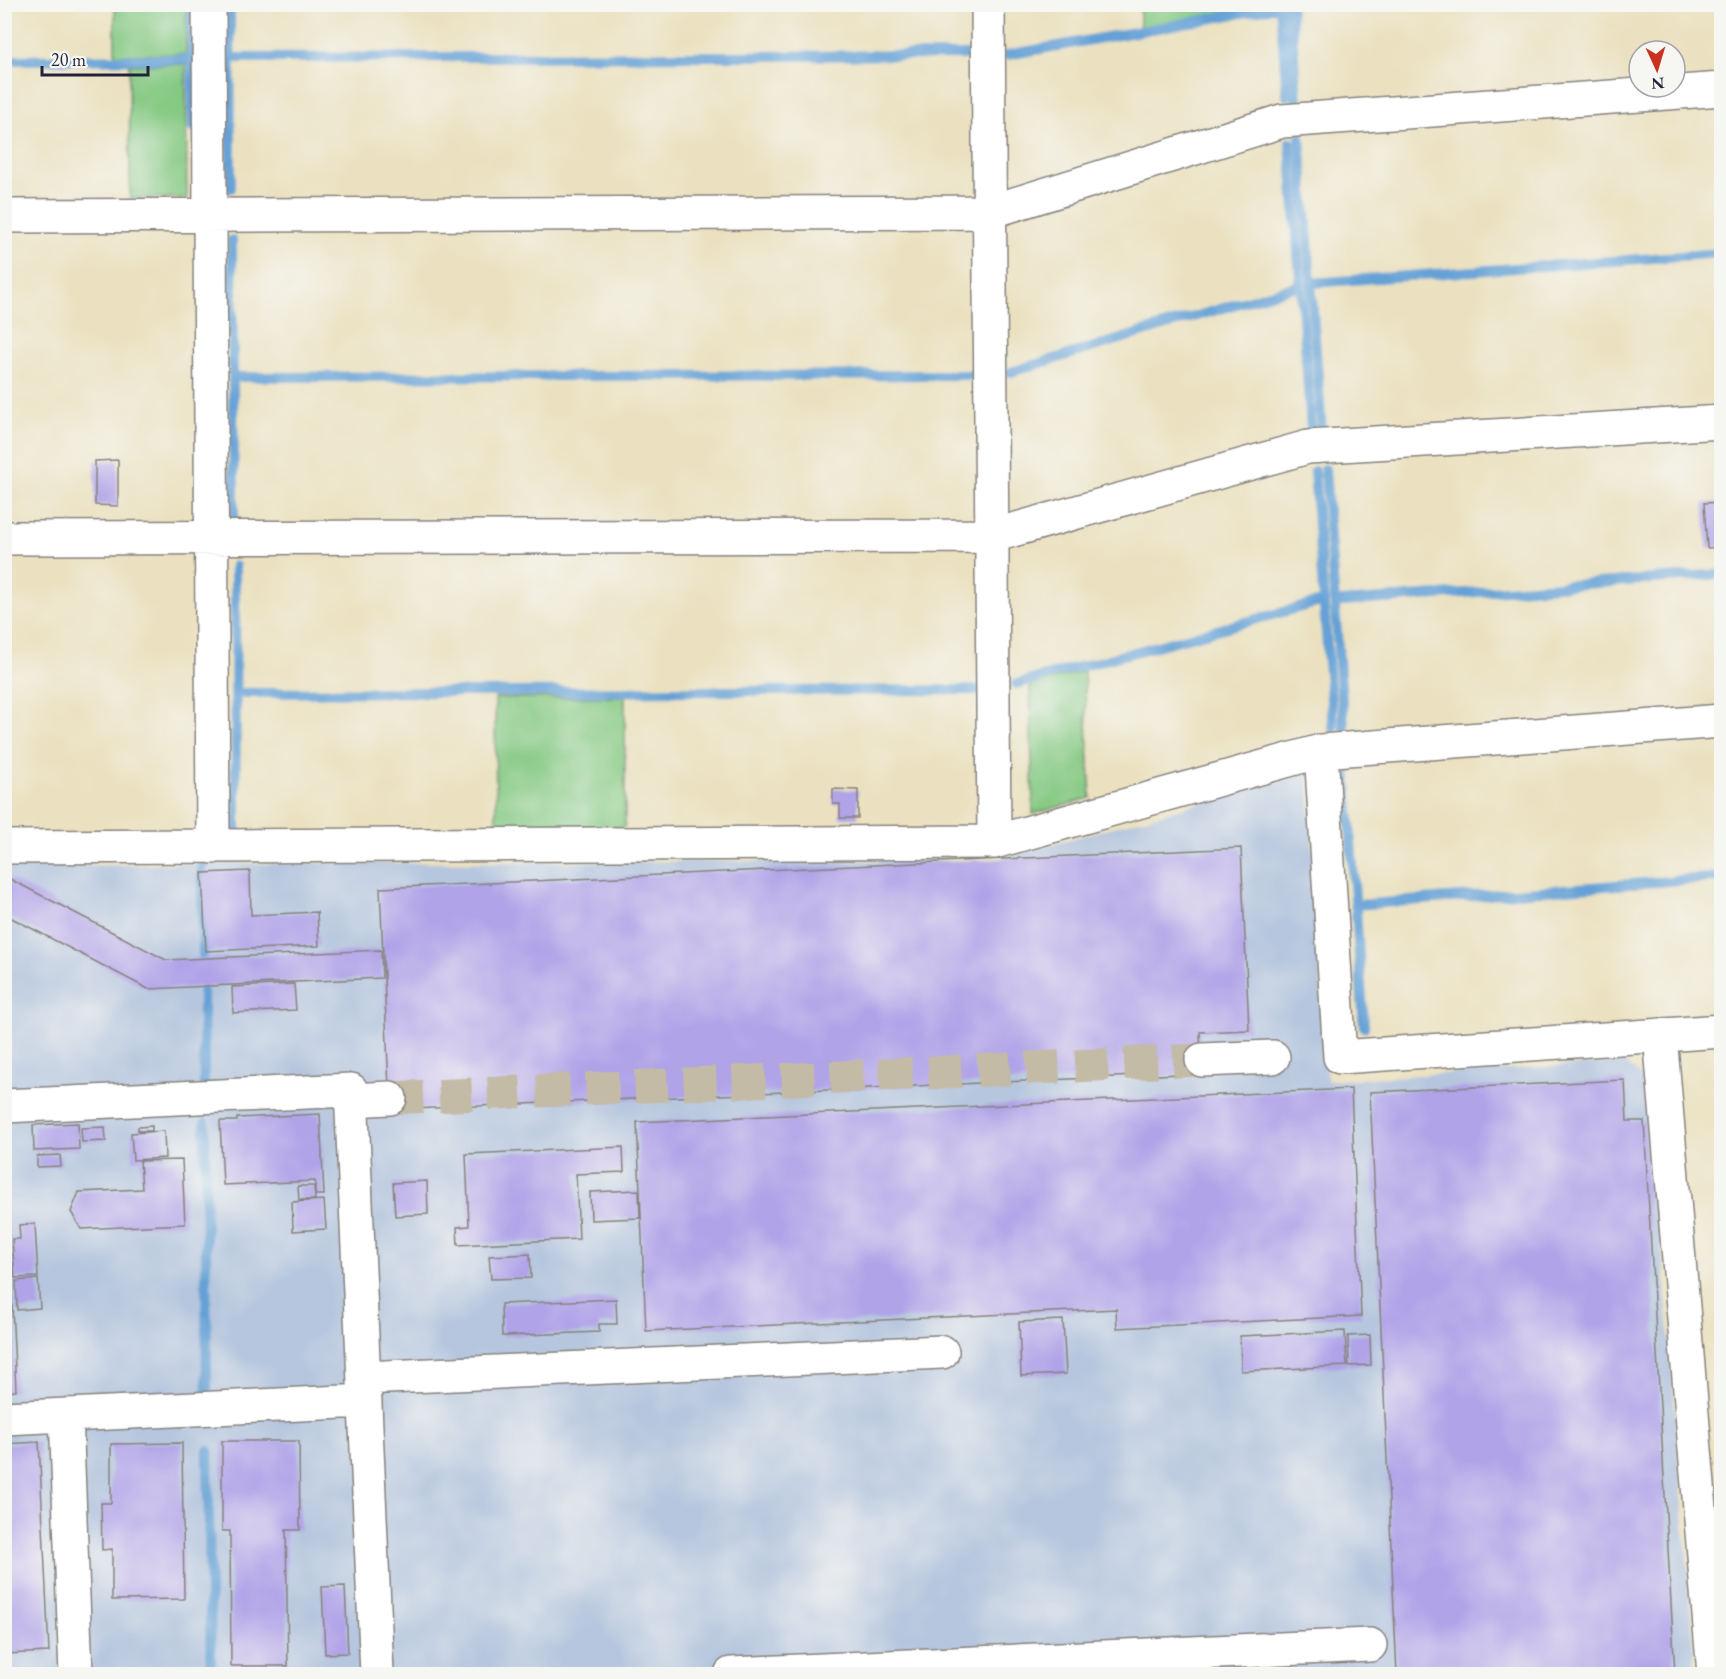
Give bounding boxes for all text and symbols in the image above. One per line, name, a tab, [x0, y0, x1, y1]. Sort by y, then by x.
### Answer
scale bar	[42, 39, 148, 77]
north arrow	[1627, 39, 1687, 99]
text: 20 m	[51, 48, 86, 71]
text: N	[1651, 73, 1665, 94]

